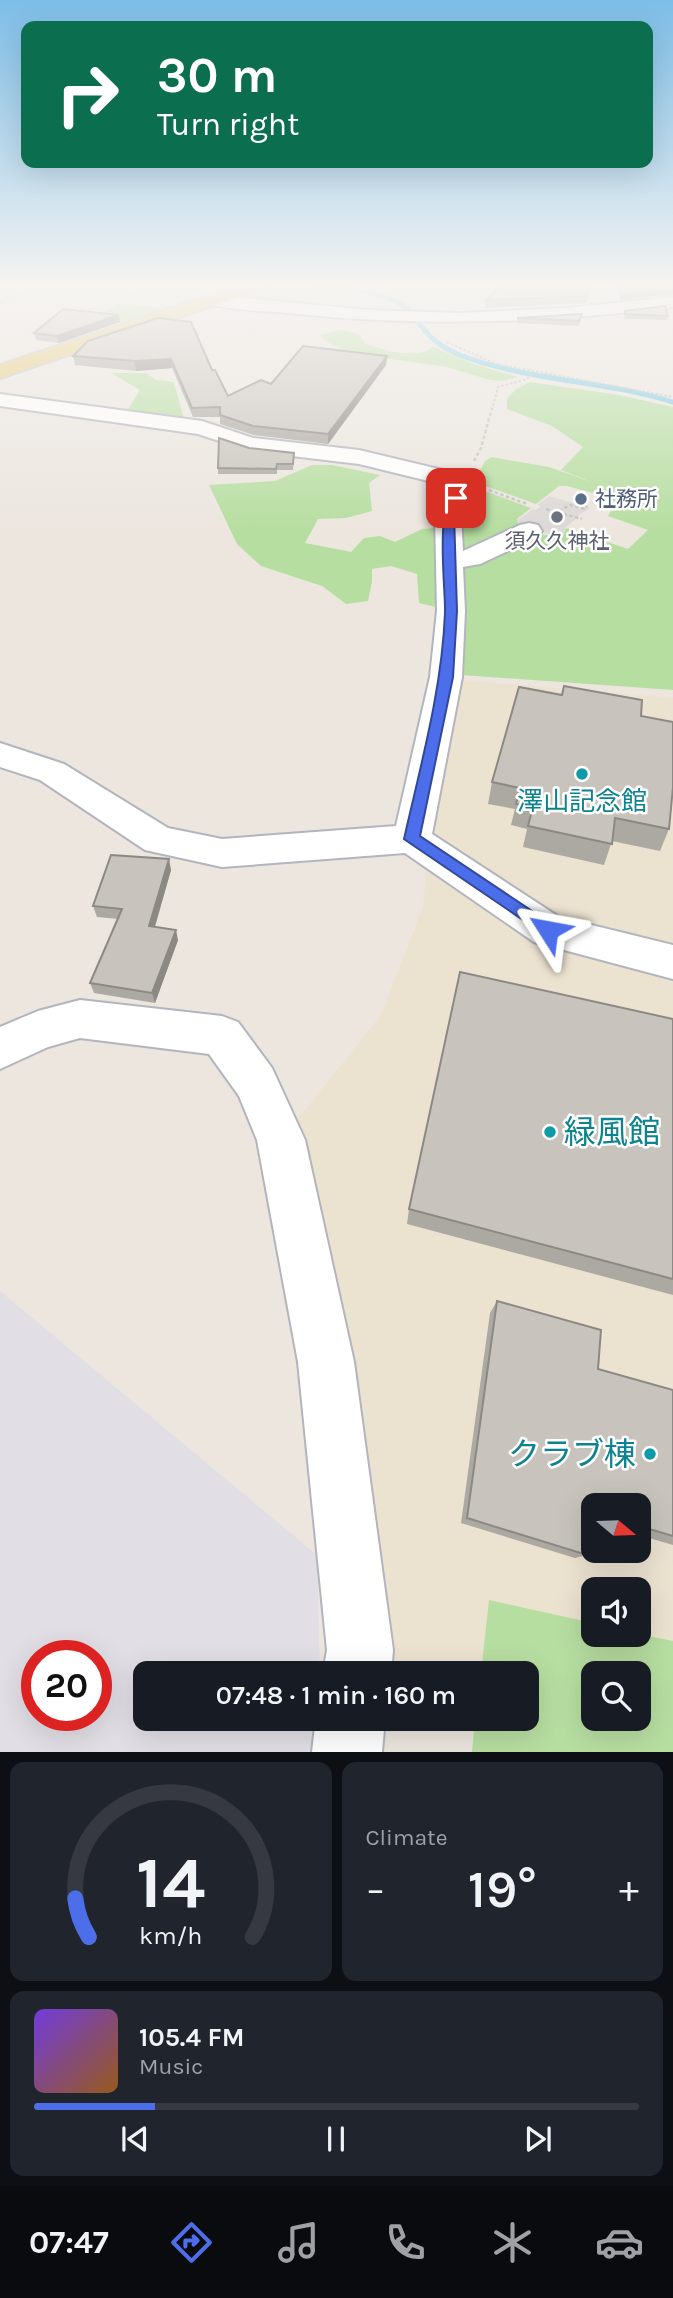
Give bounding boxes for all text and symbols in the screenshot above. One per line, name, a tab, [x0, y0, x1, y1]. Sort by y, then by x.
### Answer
text: 30 m	[157, 47, 277, 104]
icon: right	[42, 49, 133, 140]
text: Turn right	[157, 106, 299, 143]
pin	[426, 468, 486, 528]
icon: arrive	[437, 479, 475, 517]
place label: 社務所	[595, 487, 658, 511]
marker: 社務所	[573, 491, 589, 507]
marker: 須久久神社	[549, 509, 565, 525]
place label: 須久久神社	[505, 529, 610, 553]
marker: 澤山記念館	[574, 766, 590, 782]
place label: 澤山記念館	[517, 786, 647, 817]
position arrow	[511, 893, 585, 967]
place label: 緑風館	[564, 1114, 660, 1151]
marker: 緑風館	[542, 1124, 558, 1140]
place label: クラブ棟	[508, 1436, 636, 1473]
marker: クラブ棟	[642, 1446, 658, 1462]
north arrow	[581, 1493, 651, 1563]
map controls	[581, 1493, 651, 1731]
button: sound	[581, 1577, 651, 1647]
speed limit sign: 20	[21, 1640, 112, 1731]
button: search	[581, 1661, 651, 1731]
text: 07:48 · 1 min · 160 m	[216, 1680, 456, 1711]
text: Climate	[366, 1824, 448, 1851]
text: 14	[136, 1841, 205, 1926]
text: 19°	[468, 1859, 537, 1920]
text: −	[366, 1867, 385, 1912]
text: +	[619, 1867, 639, 1912]
text: km/h	[139, 1921, 202, 1950]
text: 105.4 FM	[139, 2022, 244, 2053]
text: Music	[139, 2053, 203, 2080]
icon: previous	[116, 2120, 154, 2158]
icon: pause	[317, 2120, 355, 2158]
icon: next	[519, 2120, 557, 2158]
icon: directions	[167, 2218, 216, 2267]
icon: music	[274, 2218, 323, 2267]
icon: phone	[381, 2218, 430, 2267]
icon: climate	[488, 2218, 537, 2267]
icon: car	[595, 2218, 644, 2267]
text: 07:47	[29, 2224, 109, 2261]

